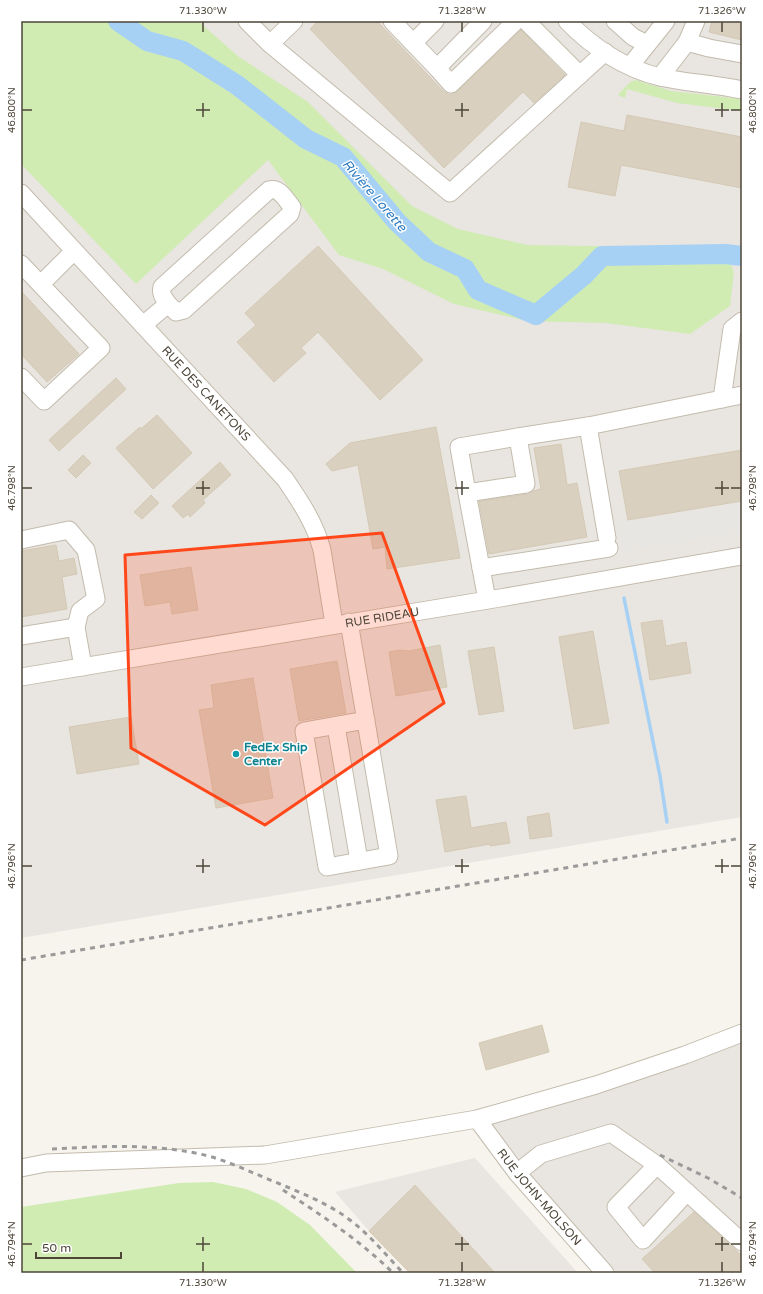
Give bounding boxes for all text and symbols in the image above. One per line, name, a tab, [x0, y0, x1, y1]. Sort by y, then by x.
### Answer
text: 71.330°W	[179, 5, 227, 17]
text: 71.328°W	[438, 5, 486, 17]
text: 71.326°W	[698, 5, 746, 17]
text: 46.800°N	[6, 87, 18, 133]
text: 46.800°N	[747, 87, 759, 133]
water label: Rivière Lorette	[339, 156, 410, 235]
street label: RUE DES CANETONS	[159, 343, 253, 444]
text: 46.798°N	[6, 465, 18, 511]
text: 46.798°N	[747, 465, 759, 511]
street label: RUE RIDEAU	[344, 604, 420, 630]
place label: FedEx Ship Center	[244, 740, 308, 768]
marker: FedEx Ship Center	[231, 749, 241, 759]
text: 46.796°N	[6, 843, 18, 889]
text: 46.796°N	[747, 843, 759, 889]
street label: RUE JOHN-MOLSON	[494, 1146, 584, 1248]
text: 46.794°N	[6, 1221, 18, 1267]
text: 46.794°N	[747, 1221, 759, 1267]
scale bar	[36, 1234, 121, 1260]
text: 50 m	[42, 1241, 71, 1255]
text: 71.330°W	[179, 1277, 227, 1289]
text: 71.328°W	[438, 1277, 486, 1289]
text: 71.326°W	[698, 1277, 746, 1289]

